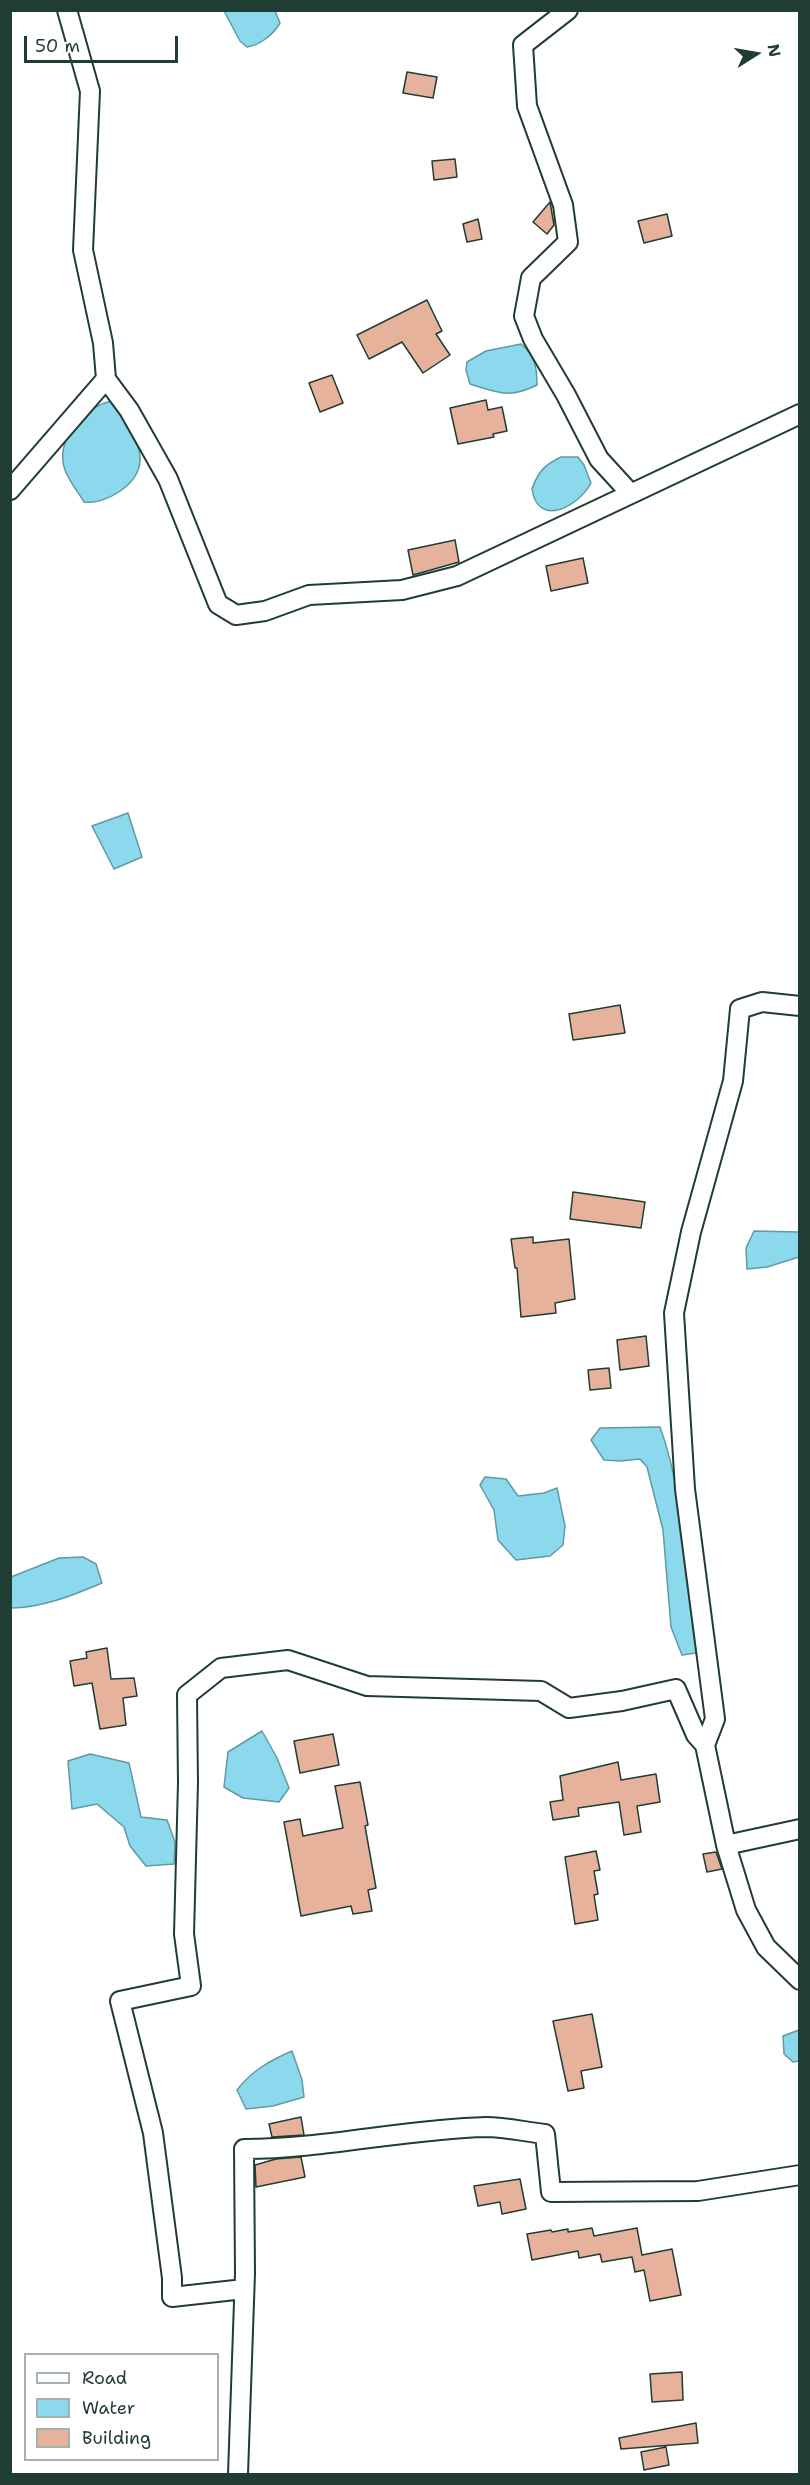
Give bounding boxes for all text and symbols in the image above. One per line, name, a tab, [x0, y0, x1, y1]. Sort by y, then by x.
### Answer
scale bar	[27, 24, 182, 62]
north arrow	[726, 24, 786, 84]
text: 50 m	[35, 34, 80, 58]
text: N	[763, 42, 786, 59]
legend	[24, 2353, 219, 2461]
text: Road	[82, 2366, 127, 2390]
text: Water	[82, 2396, 135, 2420]
text: Building	[82, 2426, 151, 2450]

